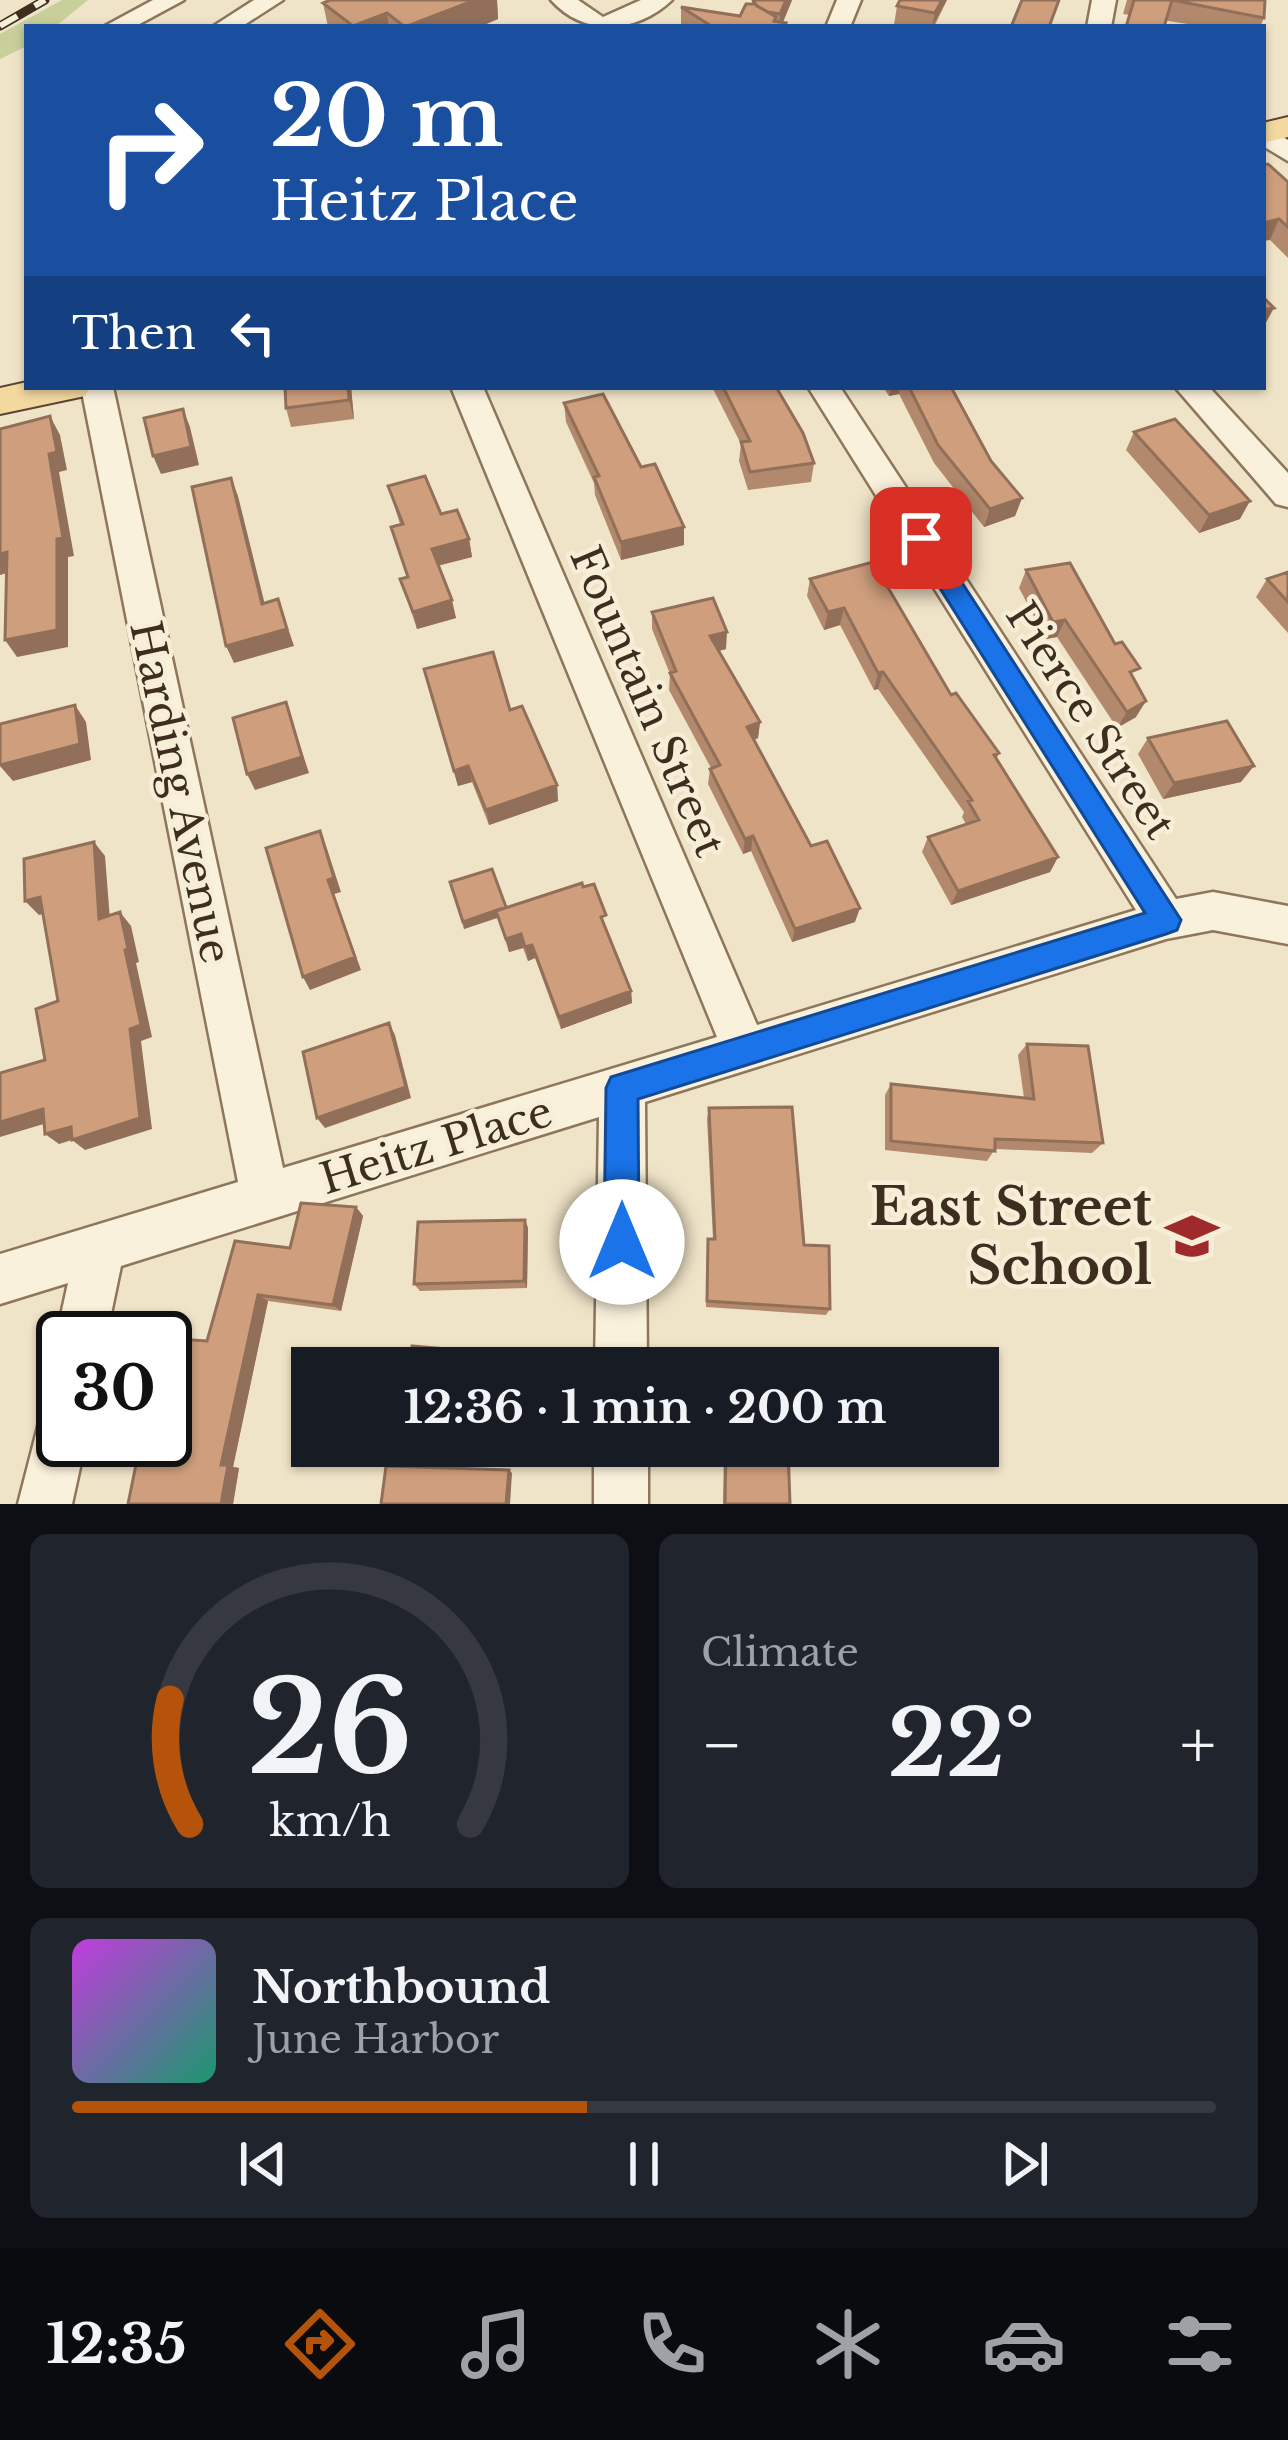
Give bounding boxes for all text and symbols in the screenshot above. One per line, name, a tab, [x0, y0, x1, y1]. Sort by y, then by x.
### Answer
text: 20 m	[270, 65, 503, 169]
icon: right	[72, 72, 228, 228]
text: Heitz Place	[270, 168, 578, 235]
icon: left	[220, 300, 286, 366]
text: Then	[72, 305, 196, 361]
pin	[870, 487, 972, 589]
icon: arrive	[888, 505, 954, 571]
street label: Fountain Street	[559, 538, 737, 864]
street label: Pierce Street	[995, 592, 1187, 848]
street label: Harding Avenue	[119, 616, 243, 968]
street label: Heitz Place	[314, 1085, 558, 1205]
place label: East Street School	[870, 1176, 1153, 1298]
position arrow	[559, 1179, 685, 1305]
school or university icon: East Street School	[1163, 1207, 1221, 1265]
speed limit sign: 30	[36, 1311, 192, 1467]
text: 12:36 · 1 min · 200 m	[403, 1379, 887, 1435]
text: Climate	[701, 1628, 859, 1677]
text: 26	[247, 1652, 412, 1807]
text: 22°	[888, 1689, 1035, 1800]
text: −	[701, 1704, 743, 1786]
text: +	[1180, 1704, 1216, 1786]
text: km/h	[269, 1794, 390, 1848]
text: Northbound	[252, 1959, 550, 2015]
text: June Harbor	[252, 2015, 499, 2064]
icon: previous	[230, 2131, 296, 2197]
icon: pause	[611, 2131, 677, 2197]
icon: next	[992, 2131, 1058, 2197]
icon: directions	[278, 2302, 362, 2386]
icon: music	[454, 2302, 538, 2386]
icon: phone	[630, 2302, 714, 2386]
icon: climate	[806, 2302, 890, 2386]
icon: car	[982, 2302, 1066, 2386]
icon: filters	[1158, 2302, 1242, 2386]
text: 12:35	[46, 2311, 187, 2378]

